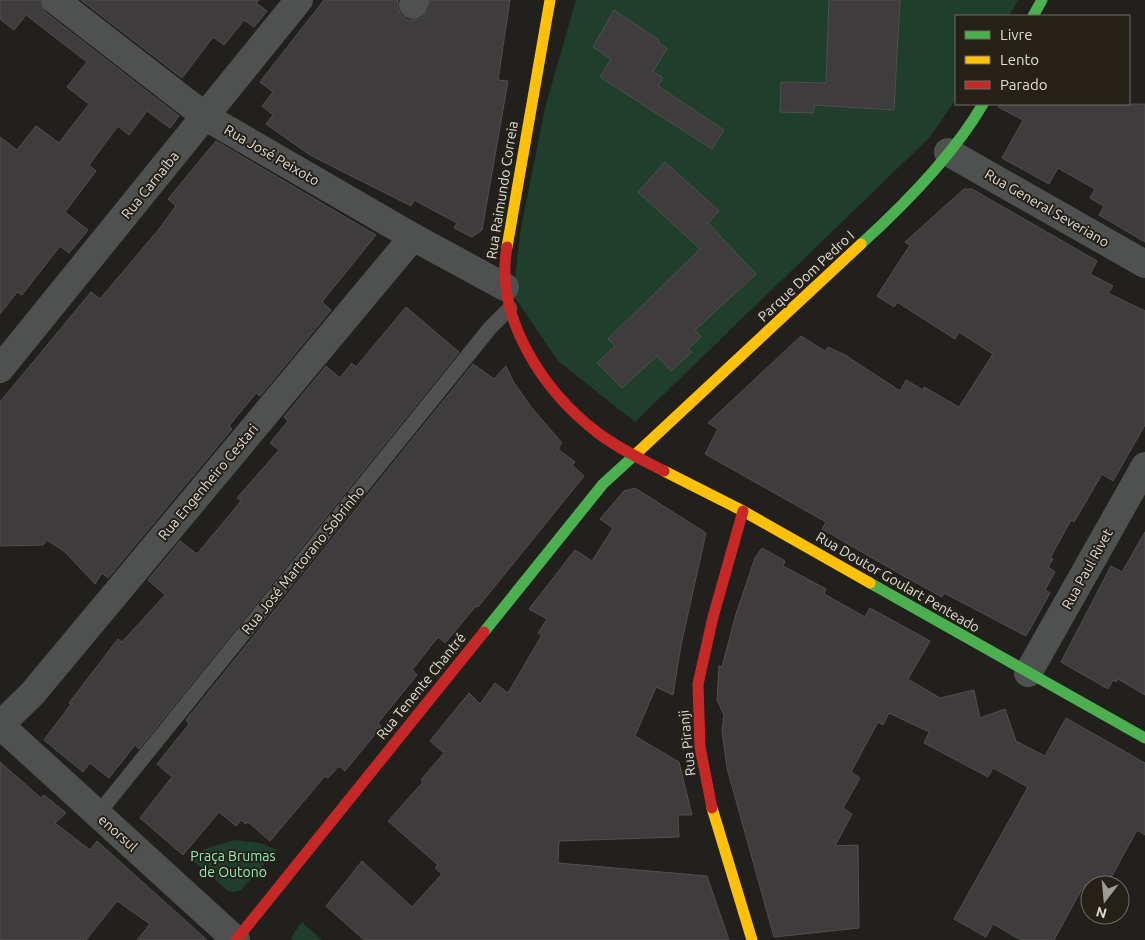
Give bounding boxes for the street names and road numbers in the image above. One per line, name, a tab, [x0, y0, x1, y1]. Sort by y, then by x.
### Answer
street label: Rua Raimundo Correia	[483, 120, 521, 260]
street label: Rua José Peixoto	[222, 121, 322, 189]
street label: Rua Carnaíba	[118, 148, 182, 222]
street label: Rua General Severiano	[982, 166, 1112, 250]
street label: Parque Dom Pedro I	[755, 227, 857, 325]
street label: Rua Engenheiro Cestari	[155, 421, 261, 543]
street label: Rua José Martorano Sobrinho	[238, 483, 368, 637]
street label: Rua Paul Rivet	[1058, 526, 1116, 612]
street label: Rua Doutor Goulart Penteado	[813, 528, 983, 636]
street label: Rua Tenente Chantré	[373, 630, 469, 742]
street label: Rua Piranji	[676, 709, 698, 777]
street label: enorsul	[95, 811, 141, 855]

